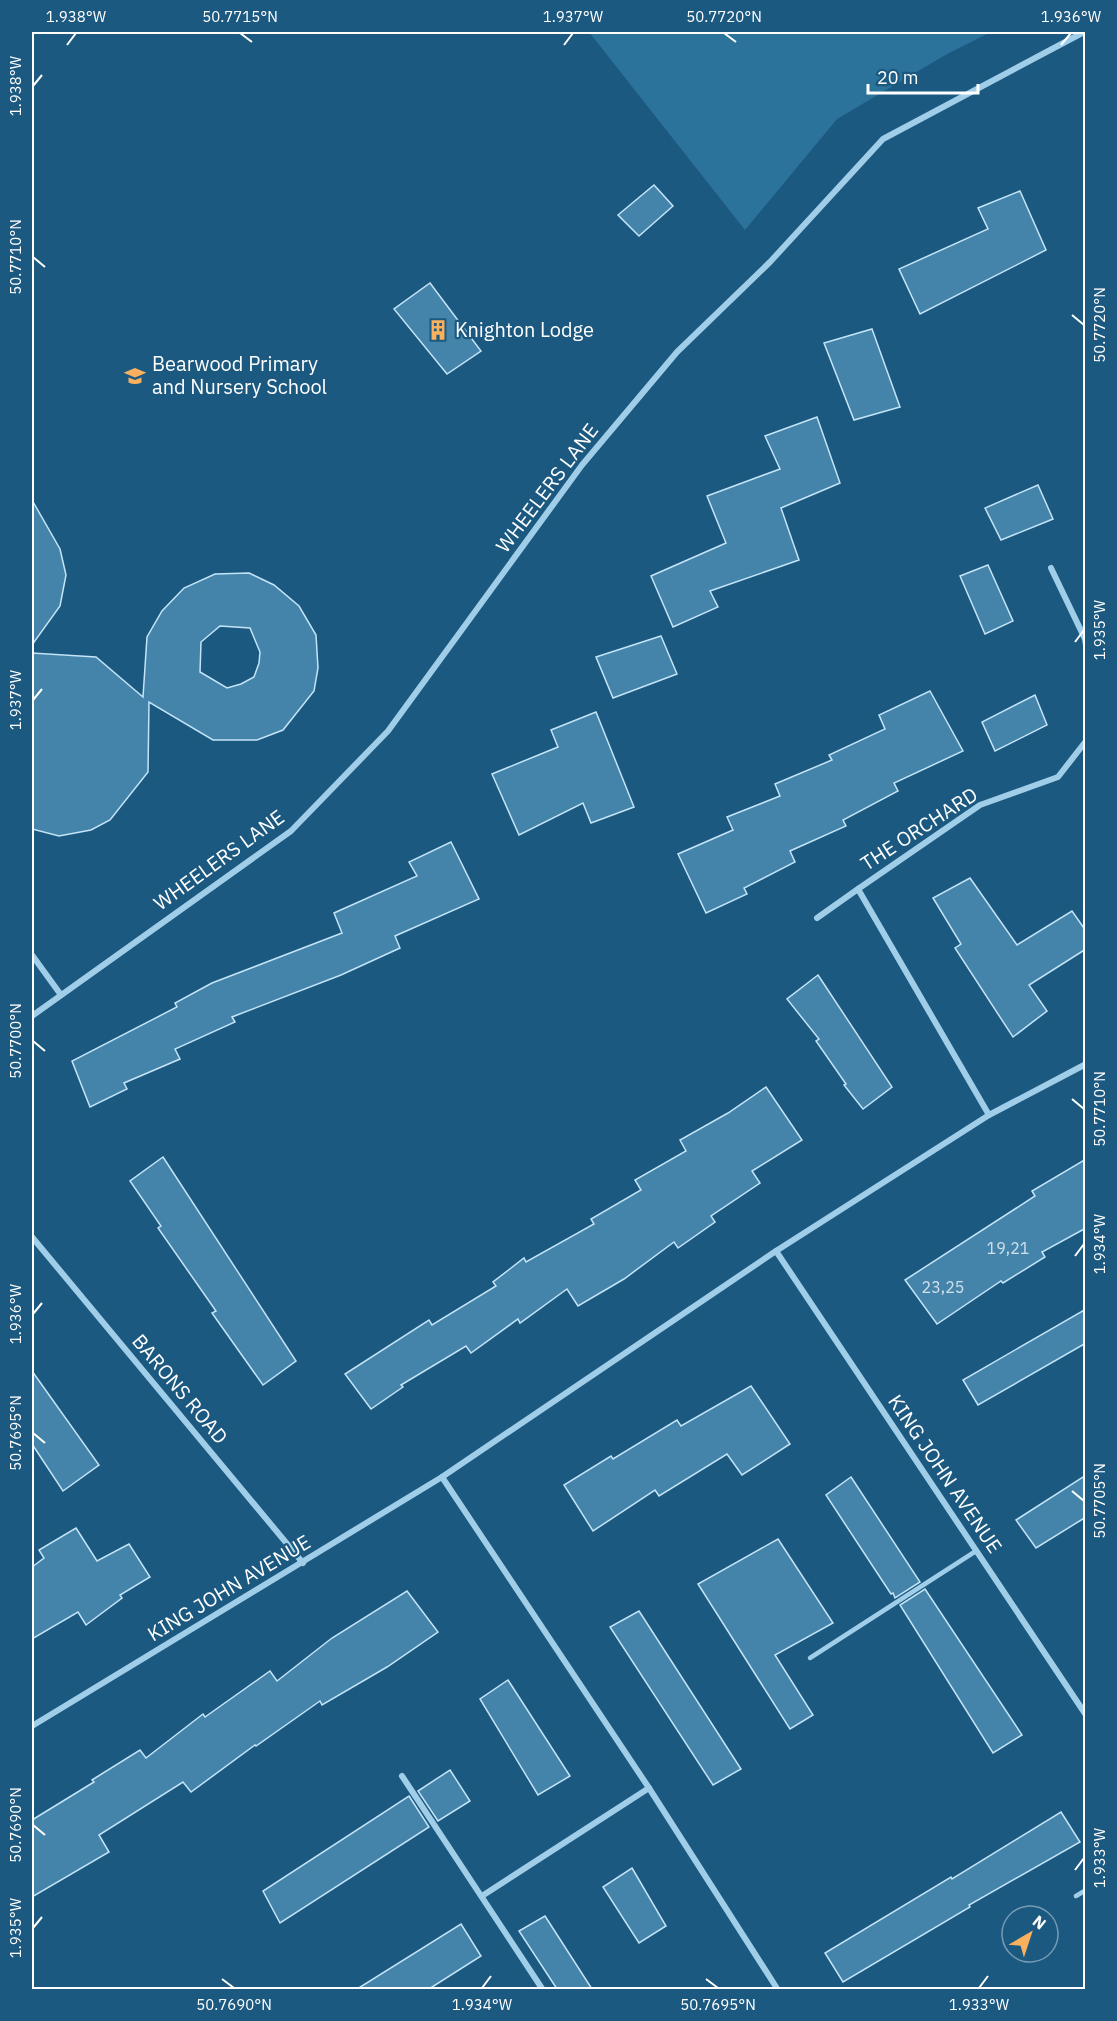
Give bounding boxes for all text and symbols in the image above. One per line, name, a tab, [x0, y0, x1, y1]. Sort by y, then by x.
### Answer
text: 1.938°W	[46, 7, 107, 26]
text: 50.7715°N	[202, 7, 278, 26]
text: 1.937°W	[543, 7, 604, 26]
text: 50.7720°N	[686, 7, 762, 26]
text: 1.936°W	[1041, 7, 1102, 26]
text: 1.938°W	[6, 55, 25, 116]
scale bar	[868, 57, 978, 95]
text: 20 m	[877, 66, 919, 89]
text: 50.7710°N	[6, 219, 25, 295]
text: 50.7720°N	[1090, 287, 1109, 363]
place label: Knighton Lodge	[455, 316, 594, 343]
building icon: Knighton Lodge	[426, 318, 450, 342]
place label: Bearwood Primary and Nursery School	[152, 350, 327, 400]
school or university icon: Bearwood Primary and Nursery School	[123, 364, 147, 388]
street label: WHEELERS LANE	[489, 418, 604, 558]
text: 1.935°W	[1090, 599, 1109, 660]
text: 1.937°W	[6, 669, 25, 730]
street label: THE ORCHARD	[855, 781, 982, 876]
street label: WHEELERS LANE	[148, 803, 289, 916]
text: 50.7700°N	[6, 1003, 25, 1079]
text: 50.7710°N	[1090, 1071, 1109, 1147]
text: 1.934°W	[1090, 1213, 1109, 1274]
house number: 19,21	[987, 1238, 1029, 1258]
house number: 23,25	[922, 1277, 964, 1297]
text: 1.936°W	[6, 1283, 25, 1344]
street label: BARONS ROAD	[126, 1328, 234, 1449]
street label: KING JOHN AVENUE	[882, 1389, 1009, 1558]
text: 50.7695°N	[6, 1395, 25, 1471]
text: 50.7705°N	[1090, 1463, 1109, 1539]
street label: KING JOHN AVENUE	[142, 1528, 315, 1647]
text: 50.7690°N	[6, 1787, 25, 1863]
text: 1.933°W	[1090, 1827, 1109, 1888]
text: 1.935°W	[6, 1897, 25, 1958]
north arrow	[1000, 1904, 1060, 1964]
text: N	[1029, 1911, 1050, 1934]
text: 50.7690°N	[196, 1995, 272, 2014]
text: 1.934°W	[452, 1995, 513, 2014]
text: 50.7695°N	[680, 1995, 756, 2014]
text: 1.933°W	[949, 1995, 1010, 2014]

